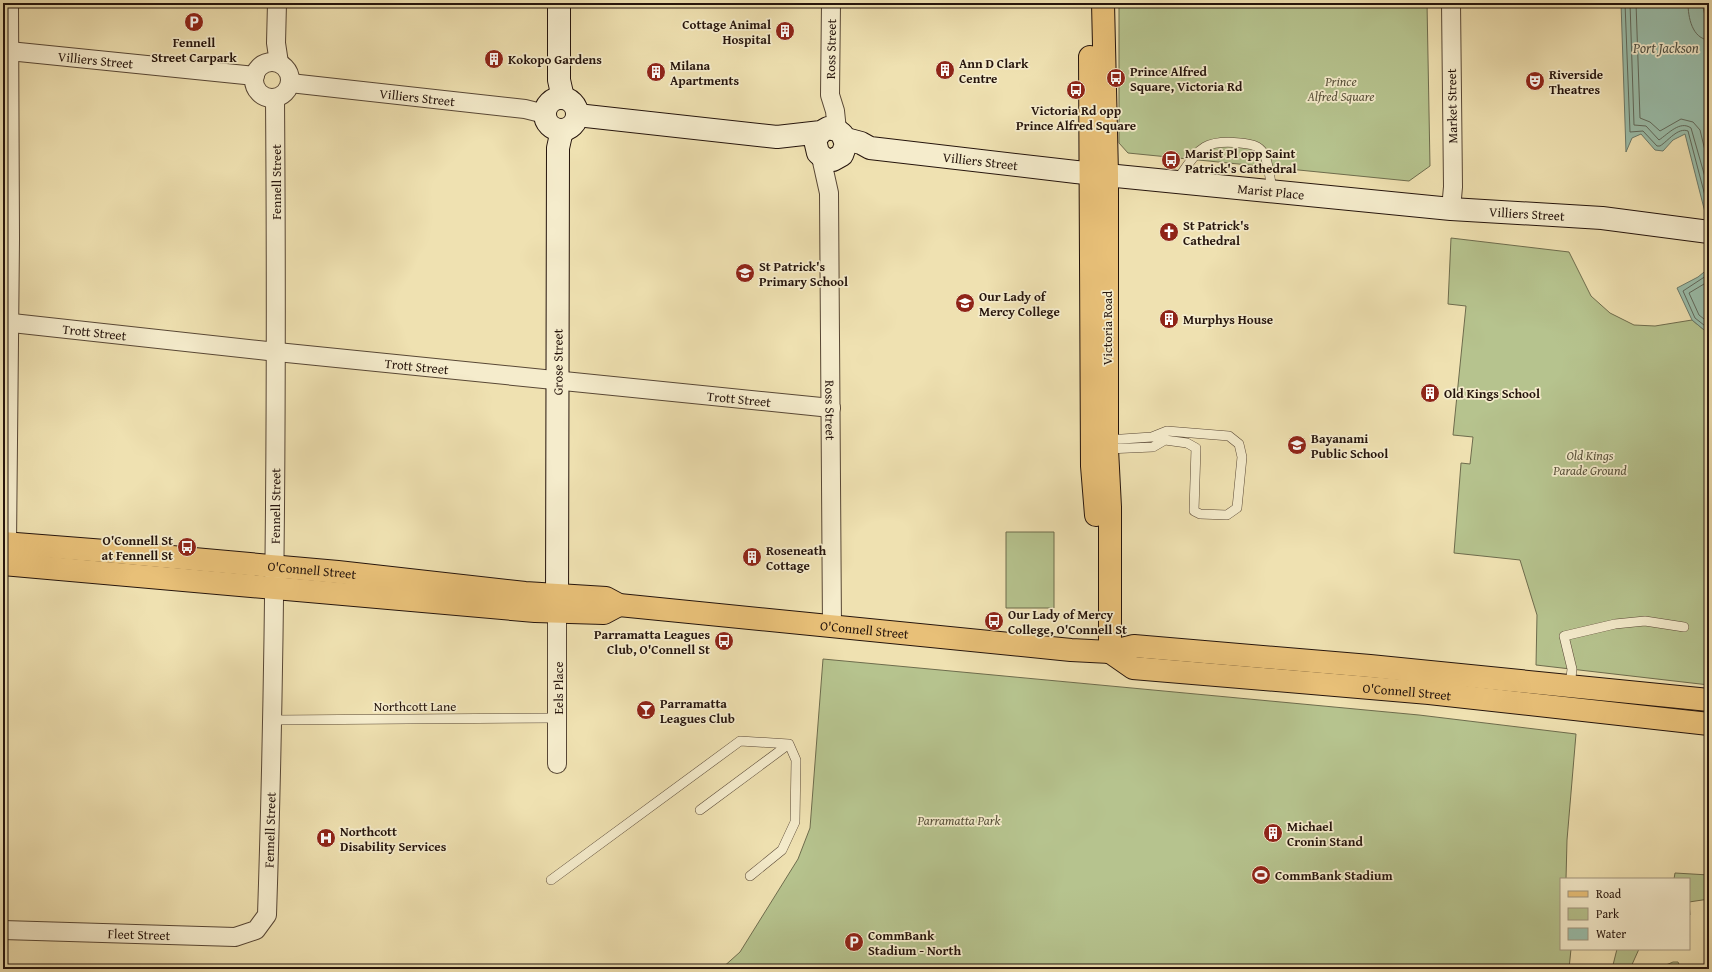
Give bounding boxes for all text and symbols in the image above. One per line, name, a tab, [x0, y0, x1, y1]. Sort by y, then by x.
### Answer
parking icon: Fennell Street Carpark	[183, 11, 205, 33]
place label: Cottage Animal Hospital	[682, 15, 771, 49]
street label: Ross Street	[821, 18, 841, 79]
building icon: Cottage Animal Hospital	[774, 20, 796, 42]
place label: Fennell Street Carpark	[151, 33, 237, 67]
water label: Port Jackson	[1632, 38, 1699, 58]
street label: Villiers Street	[57, 47, 135, 73]
building icon: Kokopo Gardens	[483, 48, 505, 70]
place label: Kokopo Gardens	[508, 50, 602, 69]
place label: Ann D Clark Centre	[959, 54, 1029, 88]
place label: Milana Apartments	[670, 56, 739, 90]
building icon: Ann D Clark Centre	[934, 59, 956, 81]
building icon: Milana Apartments	[645, 61, 667, 83]
place label: Prince Alfred Square, Victoria Rd	[1130, 62, 1243, 96]
place label: Riverside Theatres	[1549, 65, 1603, 99]
bus stop icon: Prince Alfred Square, Victoria Rd	[1105, 67, 1127, 89]
street label: Market Street	[1442, 68, 1462, 144]
theatre icon: Riverside Theatres	[1524, 70, 1546, 92]
park label: Prince Alfred Square	[1306, 72, 1375, 106]
bus stop icon: Victoria Rd opp Prince Alfred Square	[1065, 79, 1087, 101]
street label: Villiers Street	[379, 83, 456, 111]
place label: Victoria Rd opp Prince Alfred Square	[1016, 101, 1136, 135]
street label: Fennell Street	[267, 144, 286, 220]
place label: Marist Pl opp Saint Patrick's Cathedral	[1185, 144, 1296, 178]
street label: Villiers Street	[942, 147, 1019, 175]
bus stop icon: Marist Pl opp Saint Patrick's Cathedral	[1160, 149, 1182, 171]
street label: Marist Place	[1236, 178, 1305, 204]
street label: Villiers Street	[1489, 202, 1566, 225]
place label: St Patrick's Cathedral	[1183, 216, 1250, 250]
church icon: St Patrick's Cathedral	[1158, 221, 1180, 243]
place label: St Patrick's Primary School	[759, 257, 848, 291]
school or university icon: St Patrick's Primary School	[734, 262, 756, 284]
place label: Our Lady of Mercy College	[979, 287, 1060, 321]
street label: Victoria Road	[1098, 291, 1117, 365]
school or university icon: Our Lady of Mercy College	[954, 292, 976, 314]
building icon: Murphys House	[1158, 308, 1180, 330]
place label: Murphys House	[1183, 310, 1273, 329]
street label: Trott Street	[62, 319, 128, 345]
street label: Grose Street	[548, 328, 567, 395]
street label: Trott Street	[384, 353, 450, 379]
street label: Ross Street	[821, 380, 840, 441]
building icon: Old Kings School	[1419, 382, 1441, 404]
place label: Old Kings School	[1444, 384, 1540, 403]
street label: Trott Street	[706, 386, 772, 411]
place label: Bayanami Public School	[1311, 429, 1388, 463]
school or university icon: Bayanami Public School	[1286, 434, 1308, 456]
park label: Old Kings Parade Ground	[1552, 446, 1627, 480]
street label: Fennell Street	[265, 468, 285, 544]
place label: O'Connell St at Fennell St	[102, 531, 173, 565]
bus stop icon: O'Connell St at Fennell St	[176, 536, 198, 558]
place label: Roseneath Cottage	[766, 541, 827, 575]
building icon: Roseneath Cottage	[741, 546, 763, 568]
street label: O'Connell Street	[267, 556, 358, 584]
place label: Our Lady of Mercy College, O'Connell St	[1008, 605, 1127, 639]
bus stop icon: Our Lady of Mercy College, O'Connell St	[983, 610, 1005, 632]
street label: O'Connell Street	[819, 616, 910, 643]
place label: Parramatta Leagues Club, O'Connell St	[594, 625, 710, 659]
bus stop icon: Parramatta Leagues Club, O'Connell St	[713, 630, 735, 652]
street label: Eels Place	[549, 662, 568, 715]
street label: O'Connell Street	[1362, 678, 1453, 705]
place label: Parramatta Leagues Club	[660, 694, 735, 728]
street label: Northcott Lane	[374, 697, 456, 716]
bar icon: Parramatta Leagues Club	[635, 699, 657, 721]
street label: Fennell Street	[259, 791, 280, 868]
park label: Parramatta Park	[916, 811, 1001, 830]
place label: Michael Cronin Stand	[1287, 817, 1363, 851]
place label: Northcott Disability Services	[340, 822, 447, 856]
building icon: Michael Cronin Stand	[1262, 822, 1284, 844]
hospital icon: Northcott Disability Services	[315, 827, 337, 849]
sports icon: CommBank Stadium	[1250, 864, 1272, 886]
place label: CommBank Stadium	[1275, 866, 1394, 885]
legend	[1560, 878, 1690, 950]
text: Road	[1596, 885, 1622, 902]
text: Park	[1596, 905, 1620, 922]
street label: Fleet Street	[107, 924, 171, 945]
text: Water	[1596, 925, 1626, 942]
place label: CommBank Stadium - North	[868, 926, 961, 960]
parking icon: CommBank Stadium - North	[843, 931, 865, 953]

